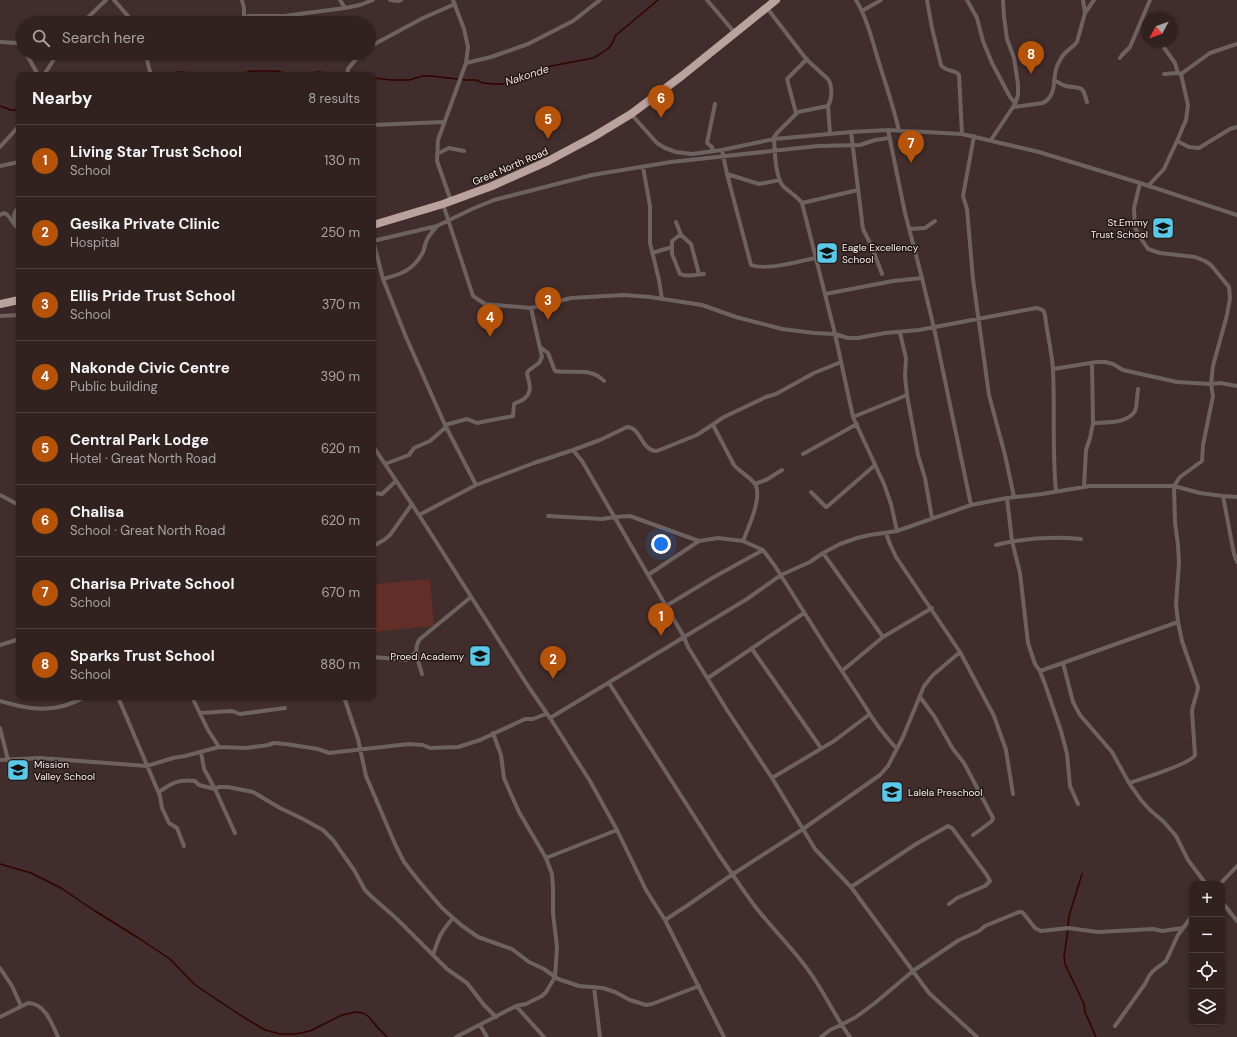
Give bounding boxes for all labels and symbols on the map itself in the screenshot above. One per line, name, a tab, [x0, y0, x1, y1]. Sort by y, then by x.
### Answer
north arrow	[1141, 12, 1177, 48]
pin: 8	[1018, 41, 1044, 74]
water label: Nakonde	[503, 61, 551, 89]
pin: 6	[648, 85, 674, 118]
pin: 5	[535, 106, 561, 139]
pin: 7	[898, 130, 924, 163]
street label: Great North Road	[470, 145, 550, 188]
school or university icon: St.Emmy Trust School	[1150, 215, 1176, 241]
place label: St.Emmy Trust School	[1091, 216, 1148, 241]
school or university icon: Eagle Excellency School	[814, 240, 840, 266]
place label: Eagle Excellency School	[842, 241, 919, 266]
pin: 3	[535, 287, 561, 320]
pin: 4	[477, 304, 503, 337]
your location	[651, 534, 671, 554]
pin: 1	[648, 603, 674, 636]
school or university icon: Proed Academy	[467, 643, 493, 669]
pin: 2	[540, 646, 566, 679]
place label: Proed Academy	[390, 650, 464, 663]
school or university icon: Mission Valley School	[5, 757, 31, 783]
place label: Mission Valley School	[34, 758, 95, 783]
school or university icon: Lalela Preschool	[879, 779, 905, 805]
place label: Lalela Preschool	[908, 786, 983, 799]

